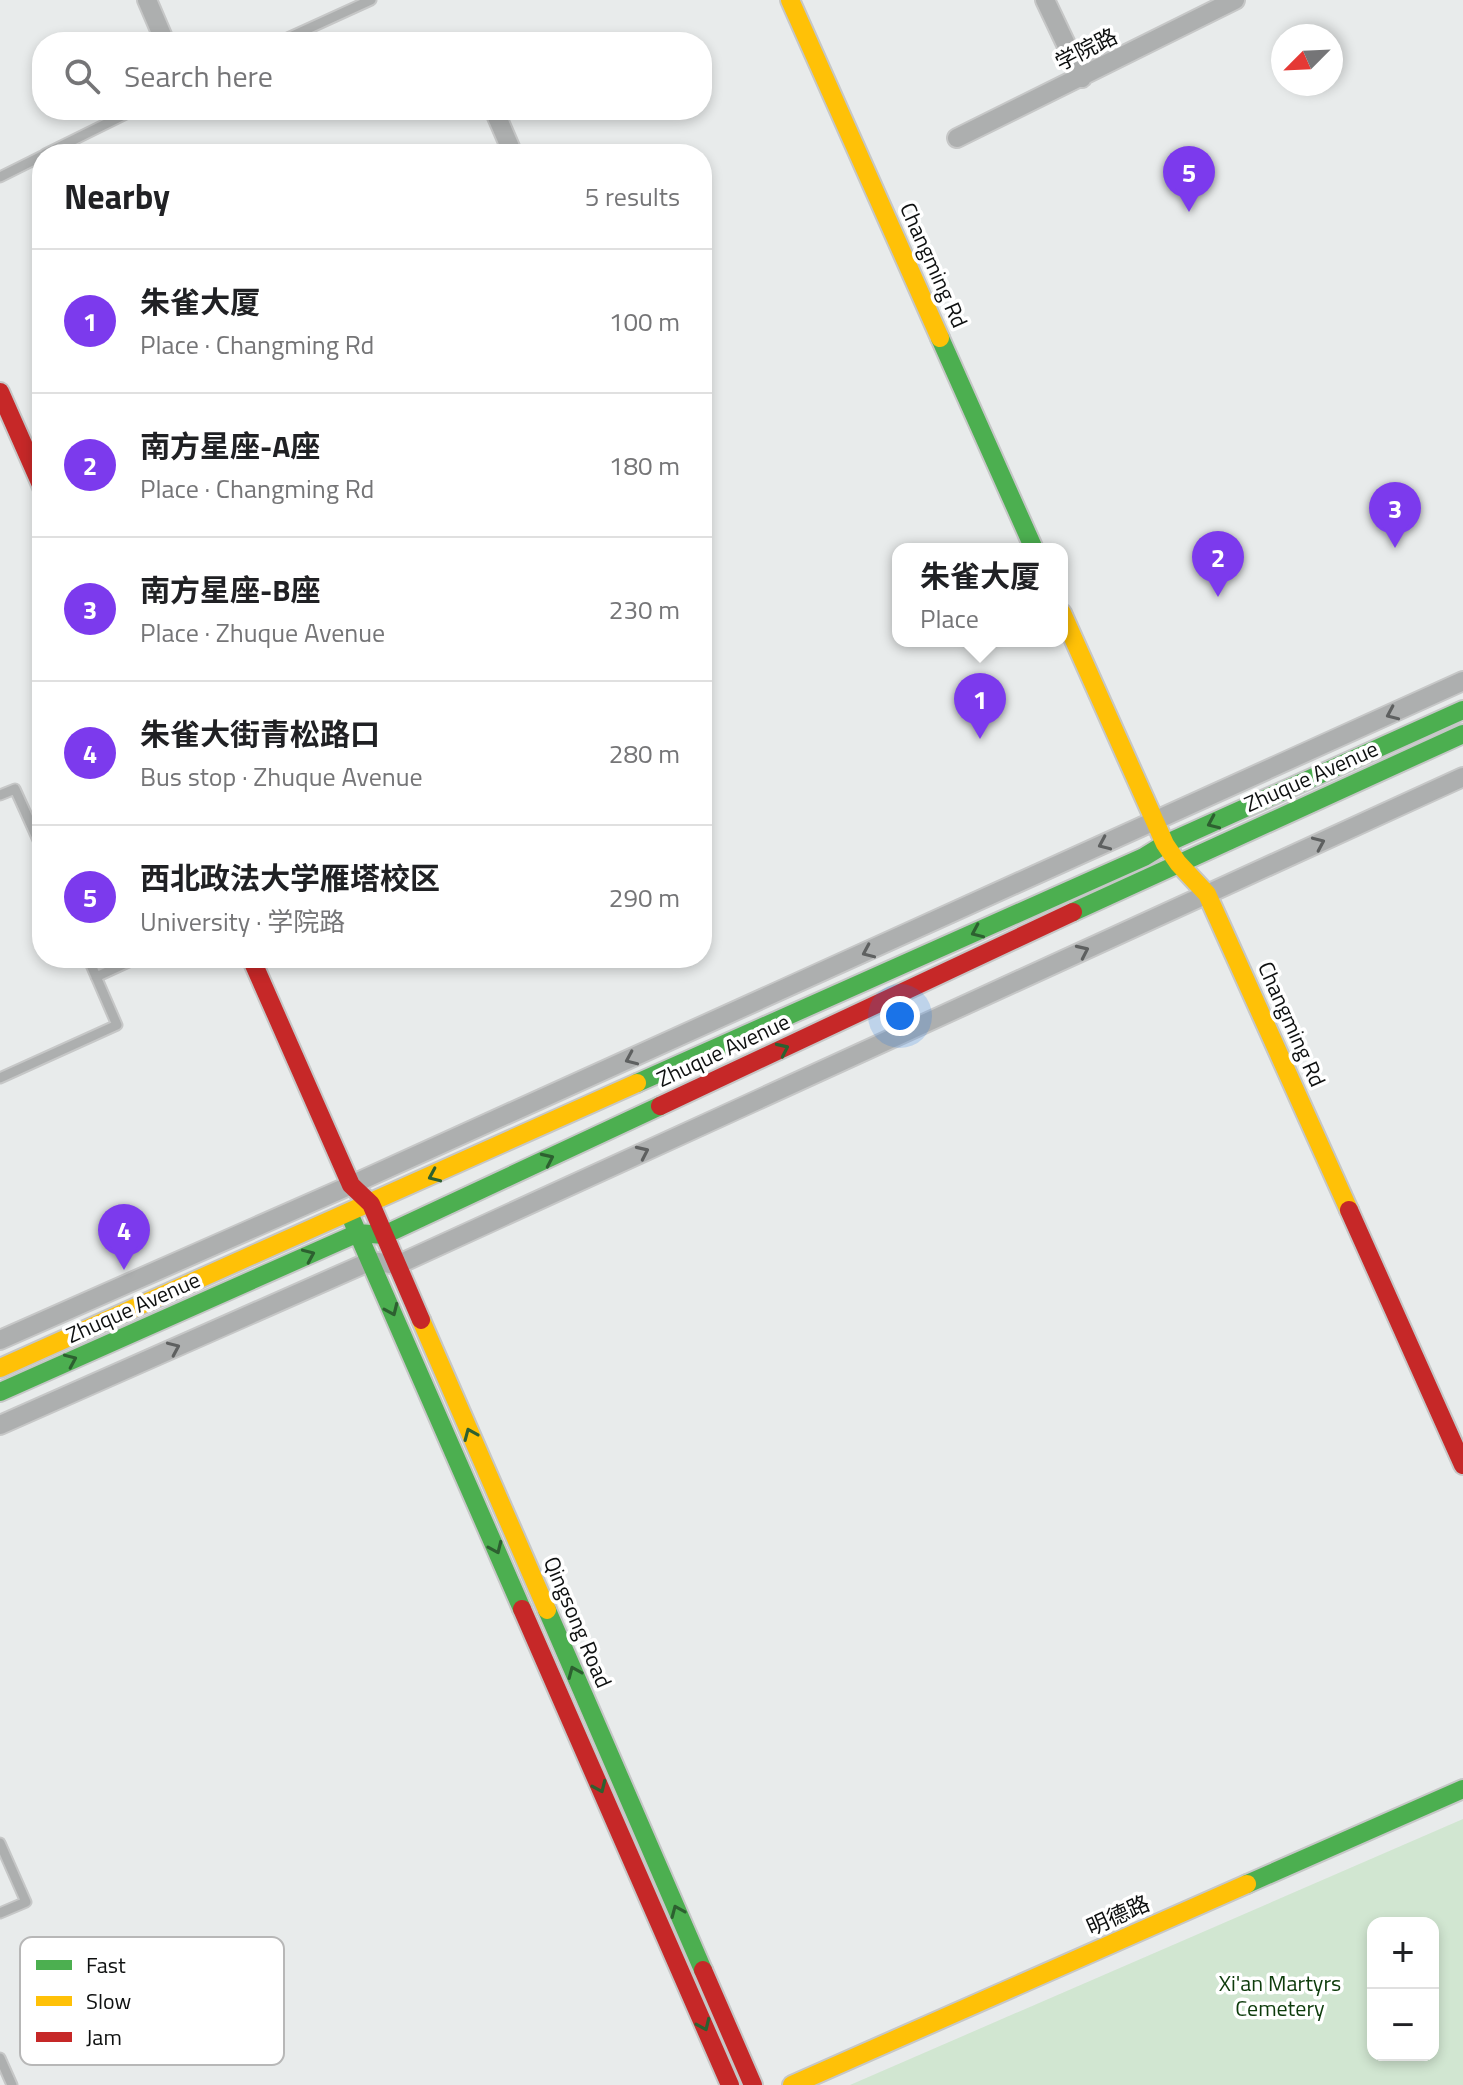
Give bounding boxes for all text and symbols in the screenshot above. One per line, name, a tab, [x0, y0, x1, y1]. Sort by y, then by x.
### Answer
street label: 学院路	[1049, 19, 1123, 79]
north arrow	[1271, 24, 1343, 96]
search box	[32, 32, 712, 120]
text: Search here	[124, 53, 273, 99]
icon: search	[60, 54, 104, 98]
pin: 5	[1163, 146, 1215, 212]
text: Nearby	[64, 170, 170, 222]
text: 5 results	[585, 177, 680, 216]
street label: Changming Rd	[891, 197, 977, 333]
text: 朱雀大厦	[140, 279, 260, 325]
text: 1	[83, 302, 97, 341]
text: 100 m	[609, 302, 680, 341]
text: Place · Changming Rd	[140, 325, 374, 364]
text: 南方星座-A座	[140, 423, 320, 469]
text: 2	[83, 446, 97, 485]
text: 180 m	[609, 446, 680, 485]
text: Place · Changming Rd	[140, 469, 374, 508]
pin: 3	[1369, 482, 1421, 548]
pin: 2	[1192, 531, 1244, 597]
popup	[892, 543, 1068, 647]
text: 朱雀大厦	[920, 553, 1040, 599]
text: 南方星座-B座	[140, 567, 321, 613]
text: 3	[83, 590, 97, 629]
text: 230 m	[609, 590, 680, 629]
text: Place	[920, 599, 979, 638]
text: Place · Zhuque Avenue	[140, 613, 385, 652]
pin: 1	[954, 673, 1006, 739]
one-way arrow	[1386, 704, 1400, 720]
text: 朱雀大街青松路口	[140, 711, 380, 757]
street label: Zhuque Avenue	[1239, 731, 1383, 821]
text: 4	[83, 734, 97, 773]
text: 280 m	[609, 734, 680, 773]
text: Bus stop · Zhuque Avenue	[140, 757, 423, 796]
one-way arrow	[1207, 813, 1221, 829]
one-way arrow	[1098, 835, 1113, 851]
one-way arrow	[1311, 837, 1325, 853]
text: 西北政法大学雁塔校区	[140, 855, 440, 901]
text: 5	[83, 878, 97, 917]
text: 290 m	[609, 878, 680, 917]
text: University · 学院路	[140, 902, 345, 941]
one-way arrow	[971, 922, 986, 938]
one-way arrow	[861, 942, 876, 958]
one-way arrow	[1074, 945, 1089, 961]
street label: Changming Rd	[1249, 956, 1335, 1092]
your location	[880, 996, 920, 1036]
street label: Zhuque Avenue	[651, 1004, 795, 1096]
one-way arrow	[774, 1043, 789, 1059]
one-way arrow	[624, 1049, 639, 1065]
one-way arrow	[634, 1146, 649, 1162]
one-way arrow	[539, 1153, 554, 1169]
one-way arrow	[427, 1166, 442, 1182]
pin: 4	[98, 1204, 150, 1270]
one-way arrow	[301, 1249, 315, 1265]
street label: Zhuque Avenue	[61, 1262, 205, 1352]
one-way arrow	[383, 1302, 399, 1316]
one-way arrow	[165, 1342, 180, 1358]
one-way arrow	[63, 1354, 78, 1370]
one-way arrow	[464, 1428, 480, 1442]
one-way arrow	[486, 1540, 502, 1554]
street label: Qingsong Road	[535, 1551, 621, 1693]
one-way arrow	[567, 1666, 583, 1680]
one-way arrow	[590, 1778, 606, 1793]
street label: 明德路	[1081, 1886, 1155, 1944]
one-way arrow	[671, 1905, 687, 1919]
map controls	[1367, 1917, 1439, 2061]
button: +	[1367, 1917, 1439, 1989]
legend	[20, 1937, 284, 2065]
text: Fast	[86, 1948, 126, 1982]
park label: Xi'an Martyrs Cemetery	[1219, 1966, 1341, 2025]
text: Slow	[86, 1984, 132, 2018]
button: −	[1367, 1989, 1439, 2061]
one-way arrow	[694, 2017, 710, 2031]
text: Jam	[86, 2020, 122, 2054]

